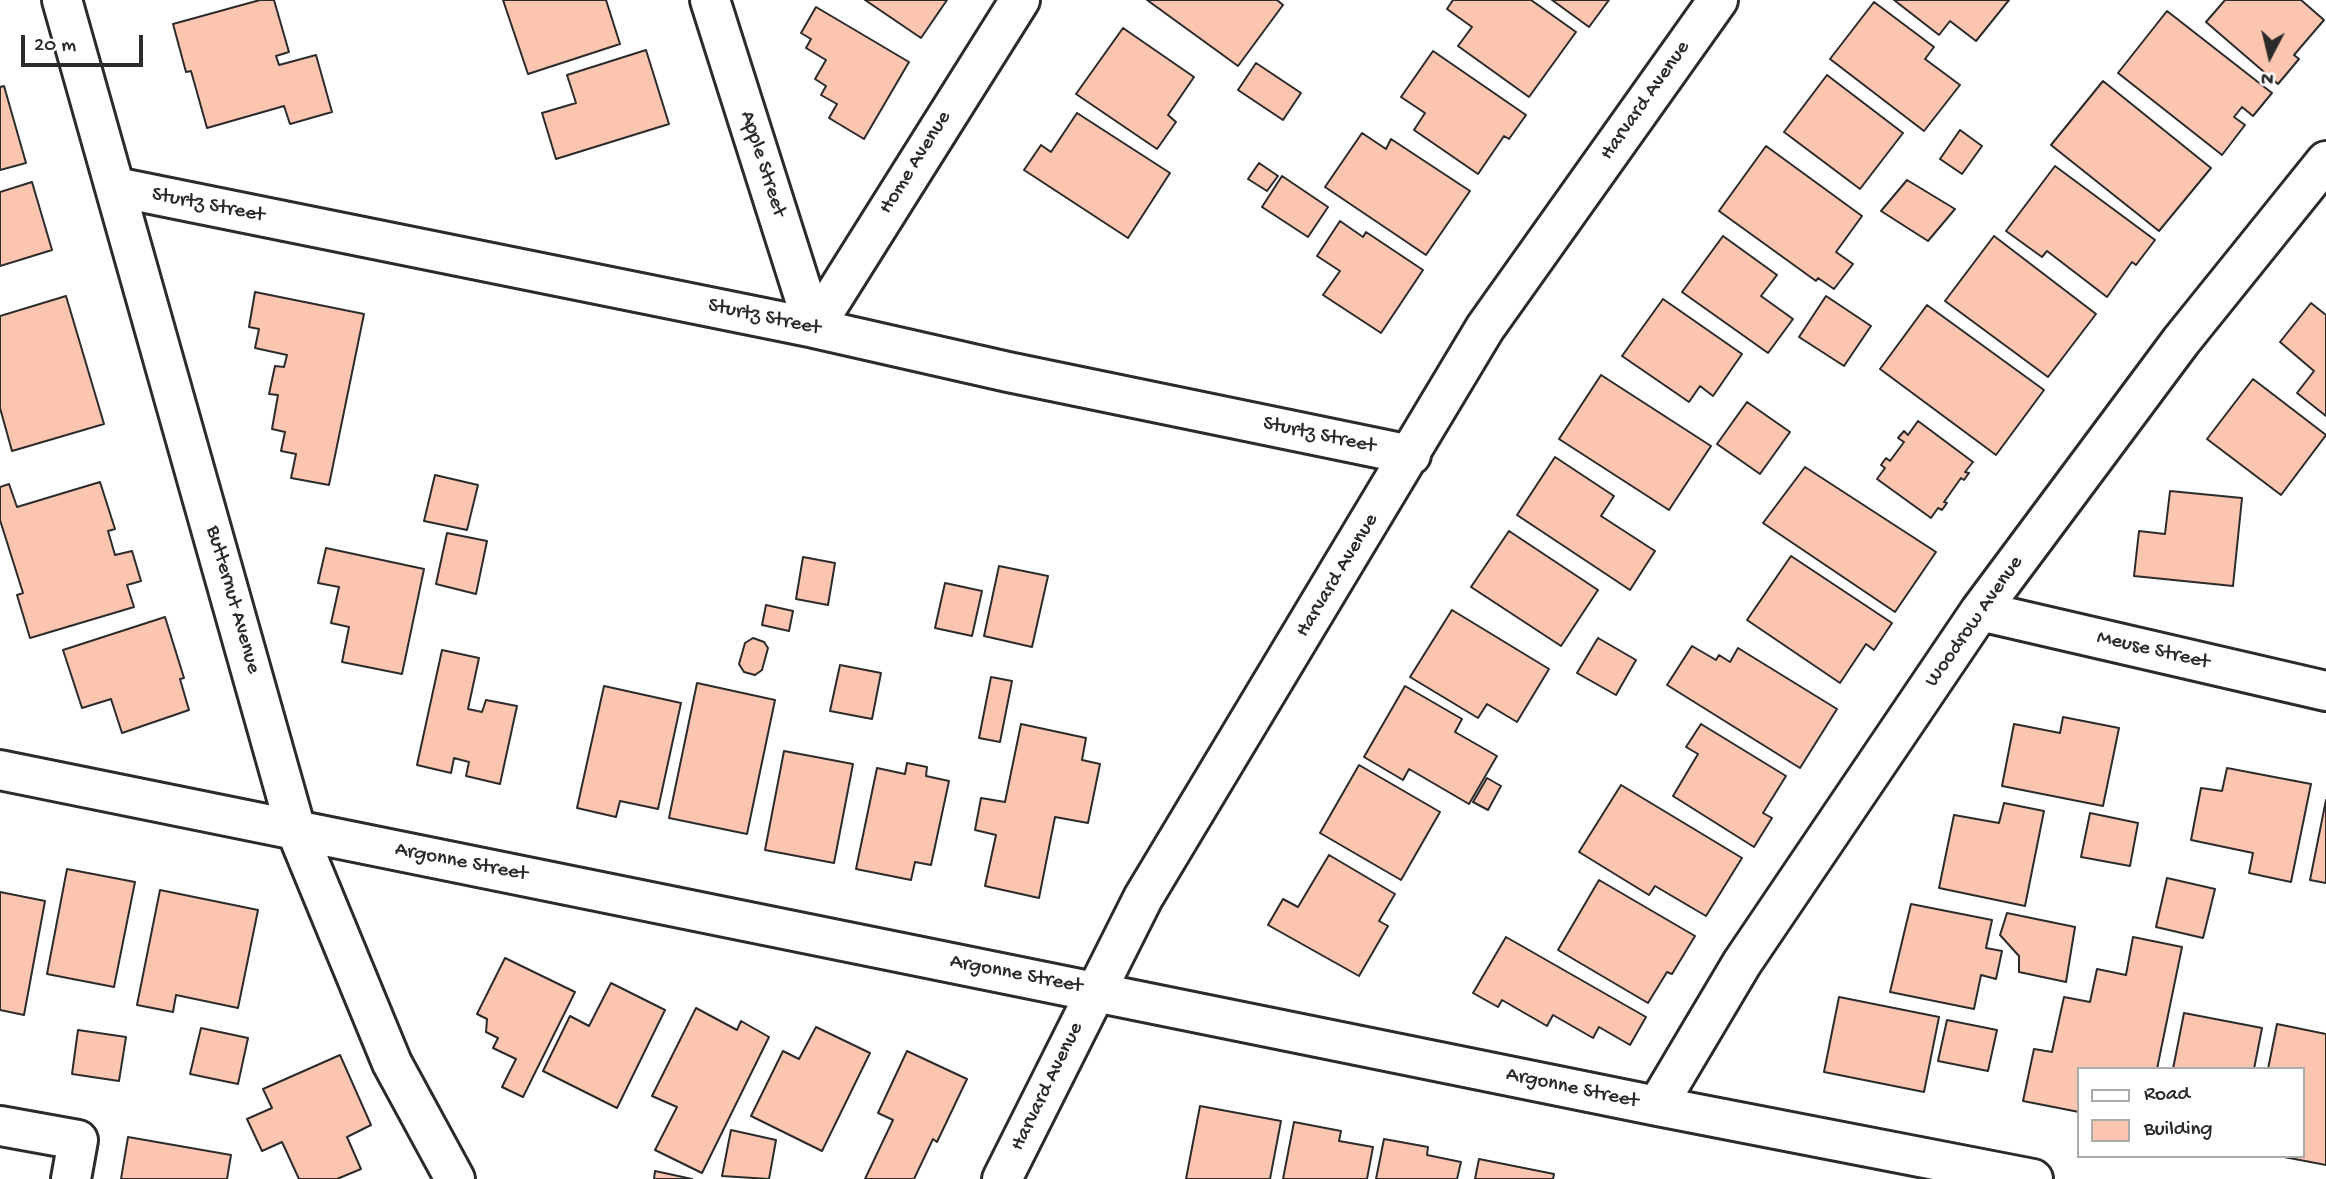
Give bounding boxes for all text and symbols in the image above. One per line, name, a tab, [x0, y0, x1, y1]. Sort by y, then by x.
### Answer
scale bar	[24, 21, 147, 65]
north arrow	[2235, 21, 2305, 91]
text: 20 m	[34, 34, 76, 59]
street label: Harvard Avenue	[1596, 36, 1696, 166]
text: N	[2260, 65, 2275, 90]
street label: Home Avenue	[874, 107, 958, 219]
street label: Apple Street	[733, 108, 791, 220]
street label: Sturtz Street	[149, 183, 267, 229]
street label: Sturtz Street	[705, 294, 823, 342]
street label: Sturtz Street	[1260, 412, 1378, 460]
street label: Harvard Avenue	[1291, 510, 1385, 642]
street label: Butternut Avenue	[199, 523, 265, 677]
street label: Woodrow Avenue	[1920, 551, 2030, 693]
street label: Meuse Street	[2094, 626, 2212, 676]
street label: Argonne Street	[393, 838, 529, 888]
street label: Argonne Street	[948, 950, 1084, 1000]
street label: Harvard Avenue	[1006, 1019, 1090, 1155]
street label: Argonne Street	[1504, 1063, 1640, 1115]
legend	[2078, 1067, 2305, 1158]
text: Road	[2144, 1083, 2190, 1108]
text: Building	[2144, 1118, 2213, 1143]

